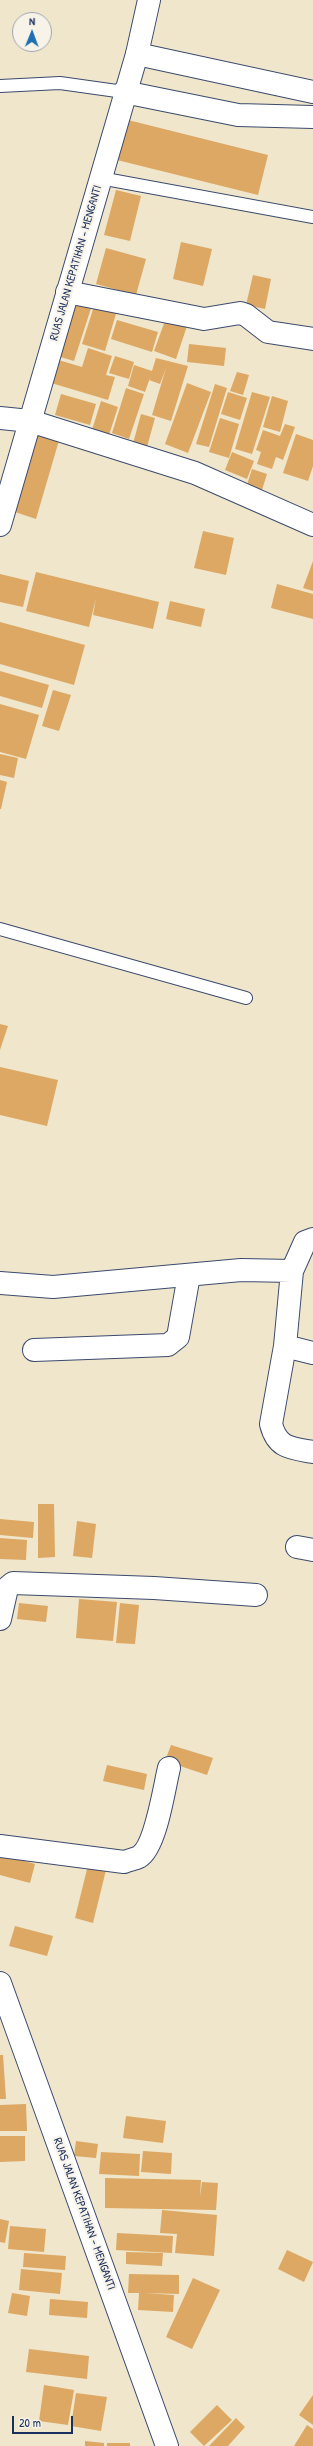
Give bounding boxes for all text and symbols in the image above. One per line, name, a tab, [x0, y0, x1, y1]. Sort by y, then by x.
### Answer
north arrow	[12, 12, 52, 52]
text: N	[29, 14, 35, 28]
street label: RUAS JALAN KEPATIHAN - MENGANTI	[47, 184, 105, 342]
street label: RUAS JALAN KEPATIHAN - MENGANTI	[50, 2136, 118, 2292]
scale bar	[14, 2408, 75, 2434]
text: 20 m	[19, 2414, 41, 2431]

